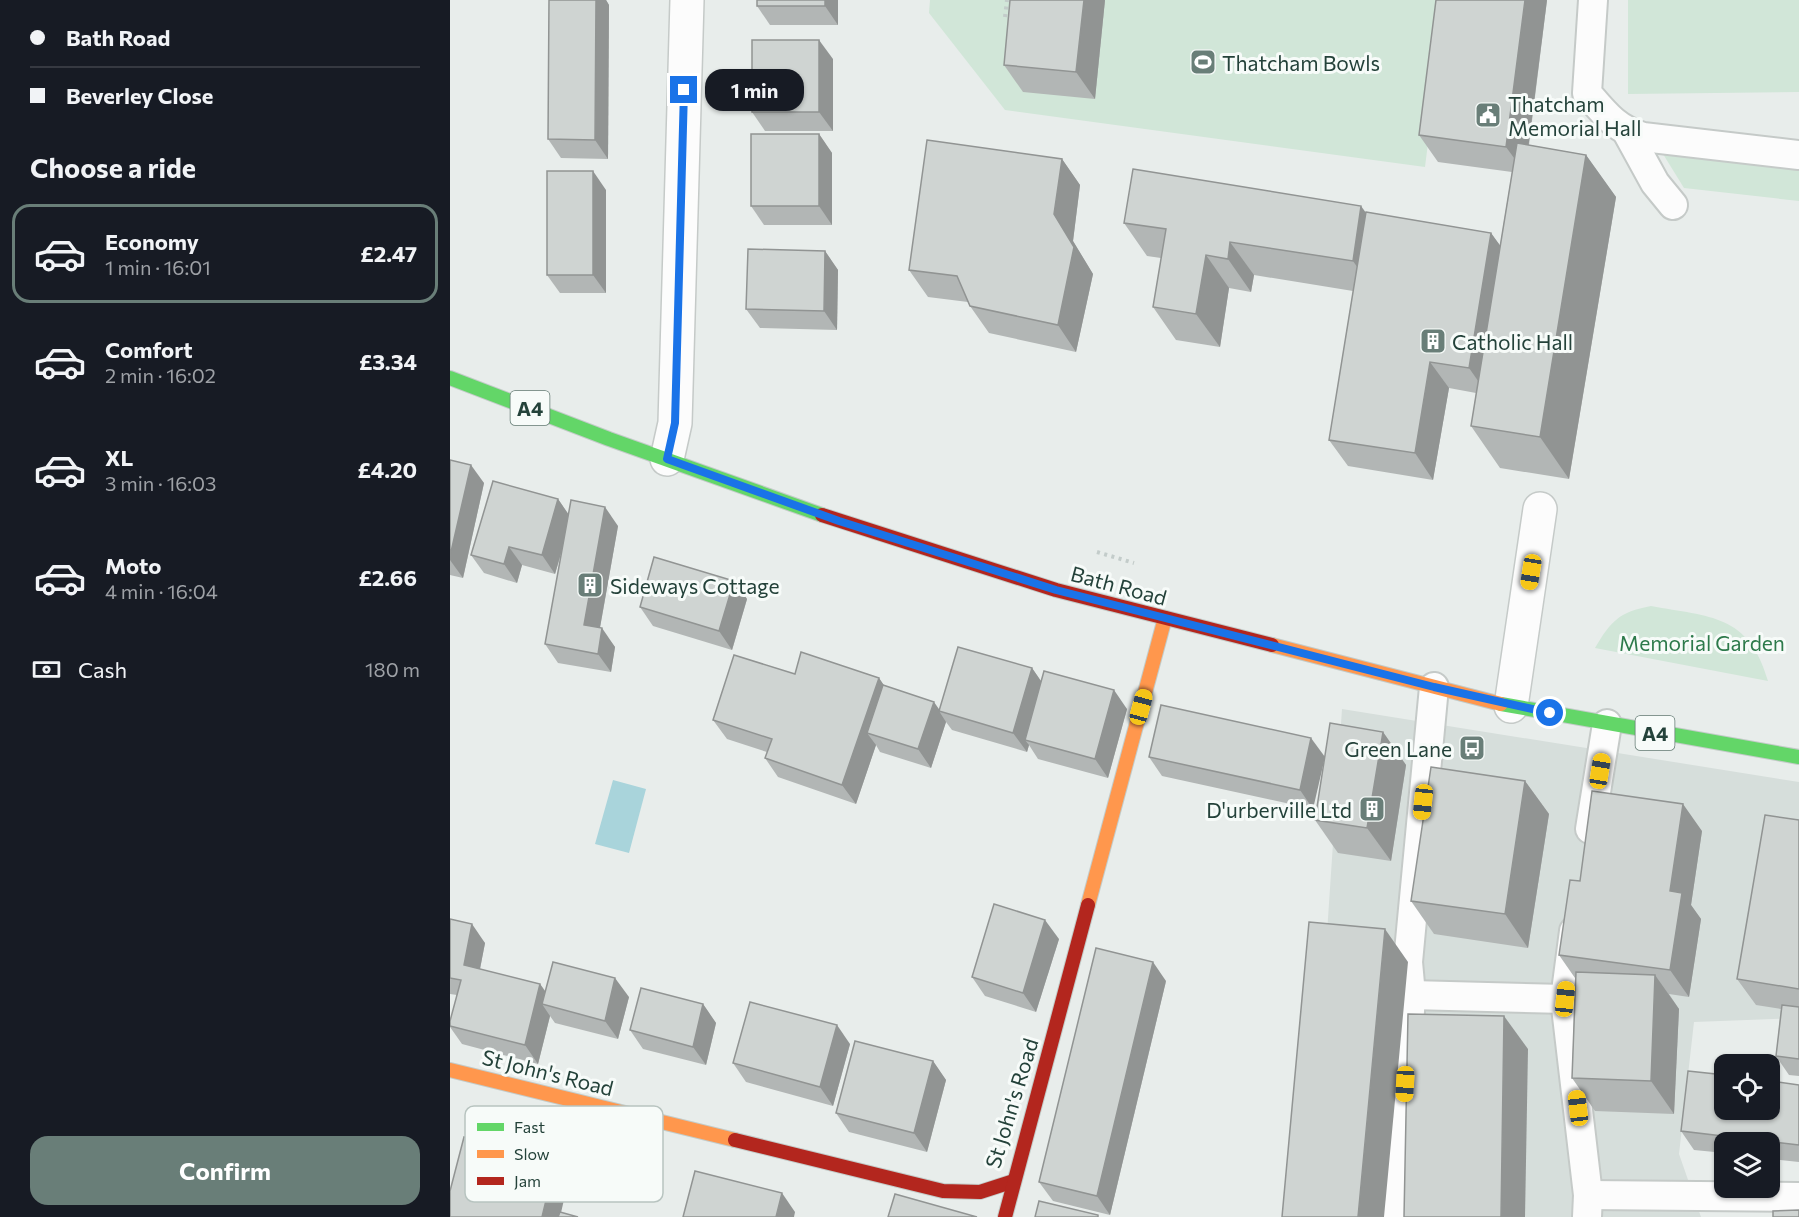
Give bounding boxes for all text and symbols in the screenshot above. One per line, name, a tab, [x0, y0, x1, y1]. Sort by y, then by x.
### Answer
text: Bath Road	[66, 24, 170, 51]
sports icon: Thatcham Bowls	[1188, 47, 1218, 77]
place label: Thatcham Bowls	[1222, 50, 1380, 75]
callout: 1 min	[705, 69, 804, 111]
route end	[670, 76, 697, 103]
text: 1 min	[731, 78, 778, 102]
text: Beverley Close	[66, 82, 213, 109]
place label: Thatcham Memorial Hall	[1508, 91, 1642, 140]
public building icon: Thatcham Memorial Hall	[1473, 100, 1503, 130]
text: Choose a ride	[30, 151, 196, 184]
icon: car	[33, 227, 87, 281]
text: Economy	[105, 228, 199, 255]
text: £2.47	[360, 240, 417, 267]
text: 1 min · 16:01	[105, 255, 211, 279]
building icon: Catholic Hall	[1418, 326, 1448, 356]
place label: Catholic Hall	[1452, 329, 1573, 354]
icon: car	[33, 335, 87, 389]
text: Comfort	[105, 336, 193, 363]
text: £3.34	[359, 348, 417, 375]
text: 2 min · 16:02	[105, 363, 216, 387]
road number: A4	[510, 391, 550, 425]
icon: car	[33, 443, 87, 497]
text: XL	[105, 444, 133, 471]
text: £4.20	[357, 456, 417, 483]
text: 3 min · 16:03	[105, 471, 217, 495]
icon: car	[33, 551, 87, 605]
text: Moto	[105, 552, 161, 579]
car	[1519, 553, 1543, 591]
street label: Bath Road	[1068, 560, 1170, 610]
text: £2.66	[358, 564, 417, 591]
building icon: Sideways Cottage	[575, 570, 605, 600]
place label: Sideways Cottage	[610, 573, 780, 598]
text: 4 min · 16:04	[105, 579, 218, 603]
park label: Memorial Garden	[1619, 630, 1785, 655]
icon: cash	[30, 653, 63, 686]
text: Cash	[78, 656, 127, 683]
text: 180 m	[365, 657, 420, 681]
car	[1128, 687, 1154, 727]
route start	[1536, 699, 1563, 726]
road number: A4	[1636, 716, 1674, 750]
bus stop icon: Green Lane	[1457, 733, 1487, 763]
place label: Green Lane	[1344, 736, 1452, 761]
car	[1588, 752, 1612, 790]
car	[1412, 783, 1434, 821]
building icon: D'urberville Ltd	[1357, 794, 1387, 824]
place label: D'urberville Ltd	[1206, 797, 1352, 822]
car	[1554, 980, 1576, 1018]
street label: St John's Road	[979, 1035, 1043, 1171]
street label: St John's Road	[480, 1044, 616, 1100]
map controls	[1714, 1054, 1780, 1198]
button: locate	[1714, 1054, 1780, 1120]
car	[1395, 1066, 1415, 1102]
car	[1567, 1089, 1589, 1127]
legend	[465, 1106, 663, 1202]
text: Fast	[514, 1117, 545, 1136]
button: layers	[1714, 1132, 1780, 1198]
button: Confirm	[30, 1136, 420, 1205]
text: Slow	[514, 1144, 550, 1163]
text: Jam	[514, 1171, 541, 1190]

